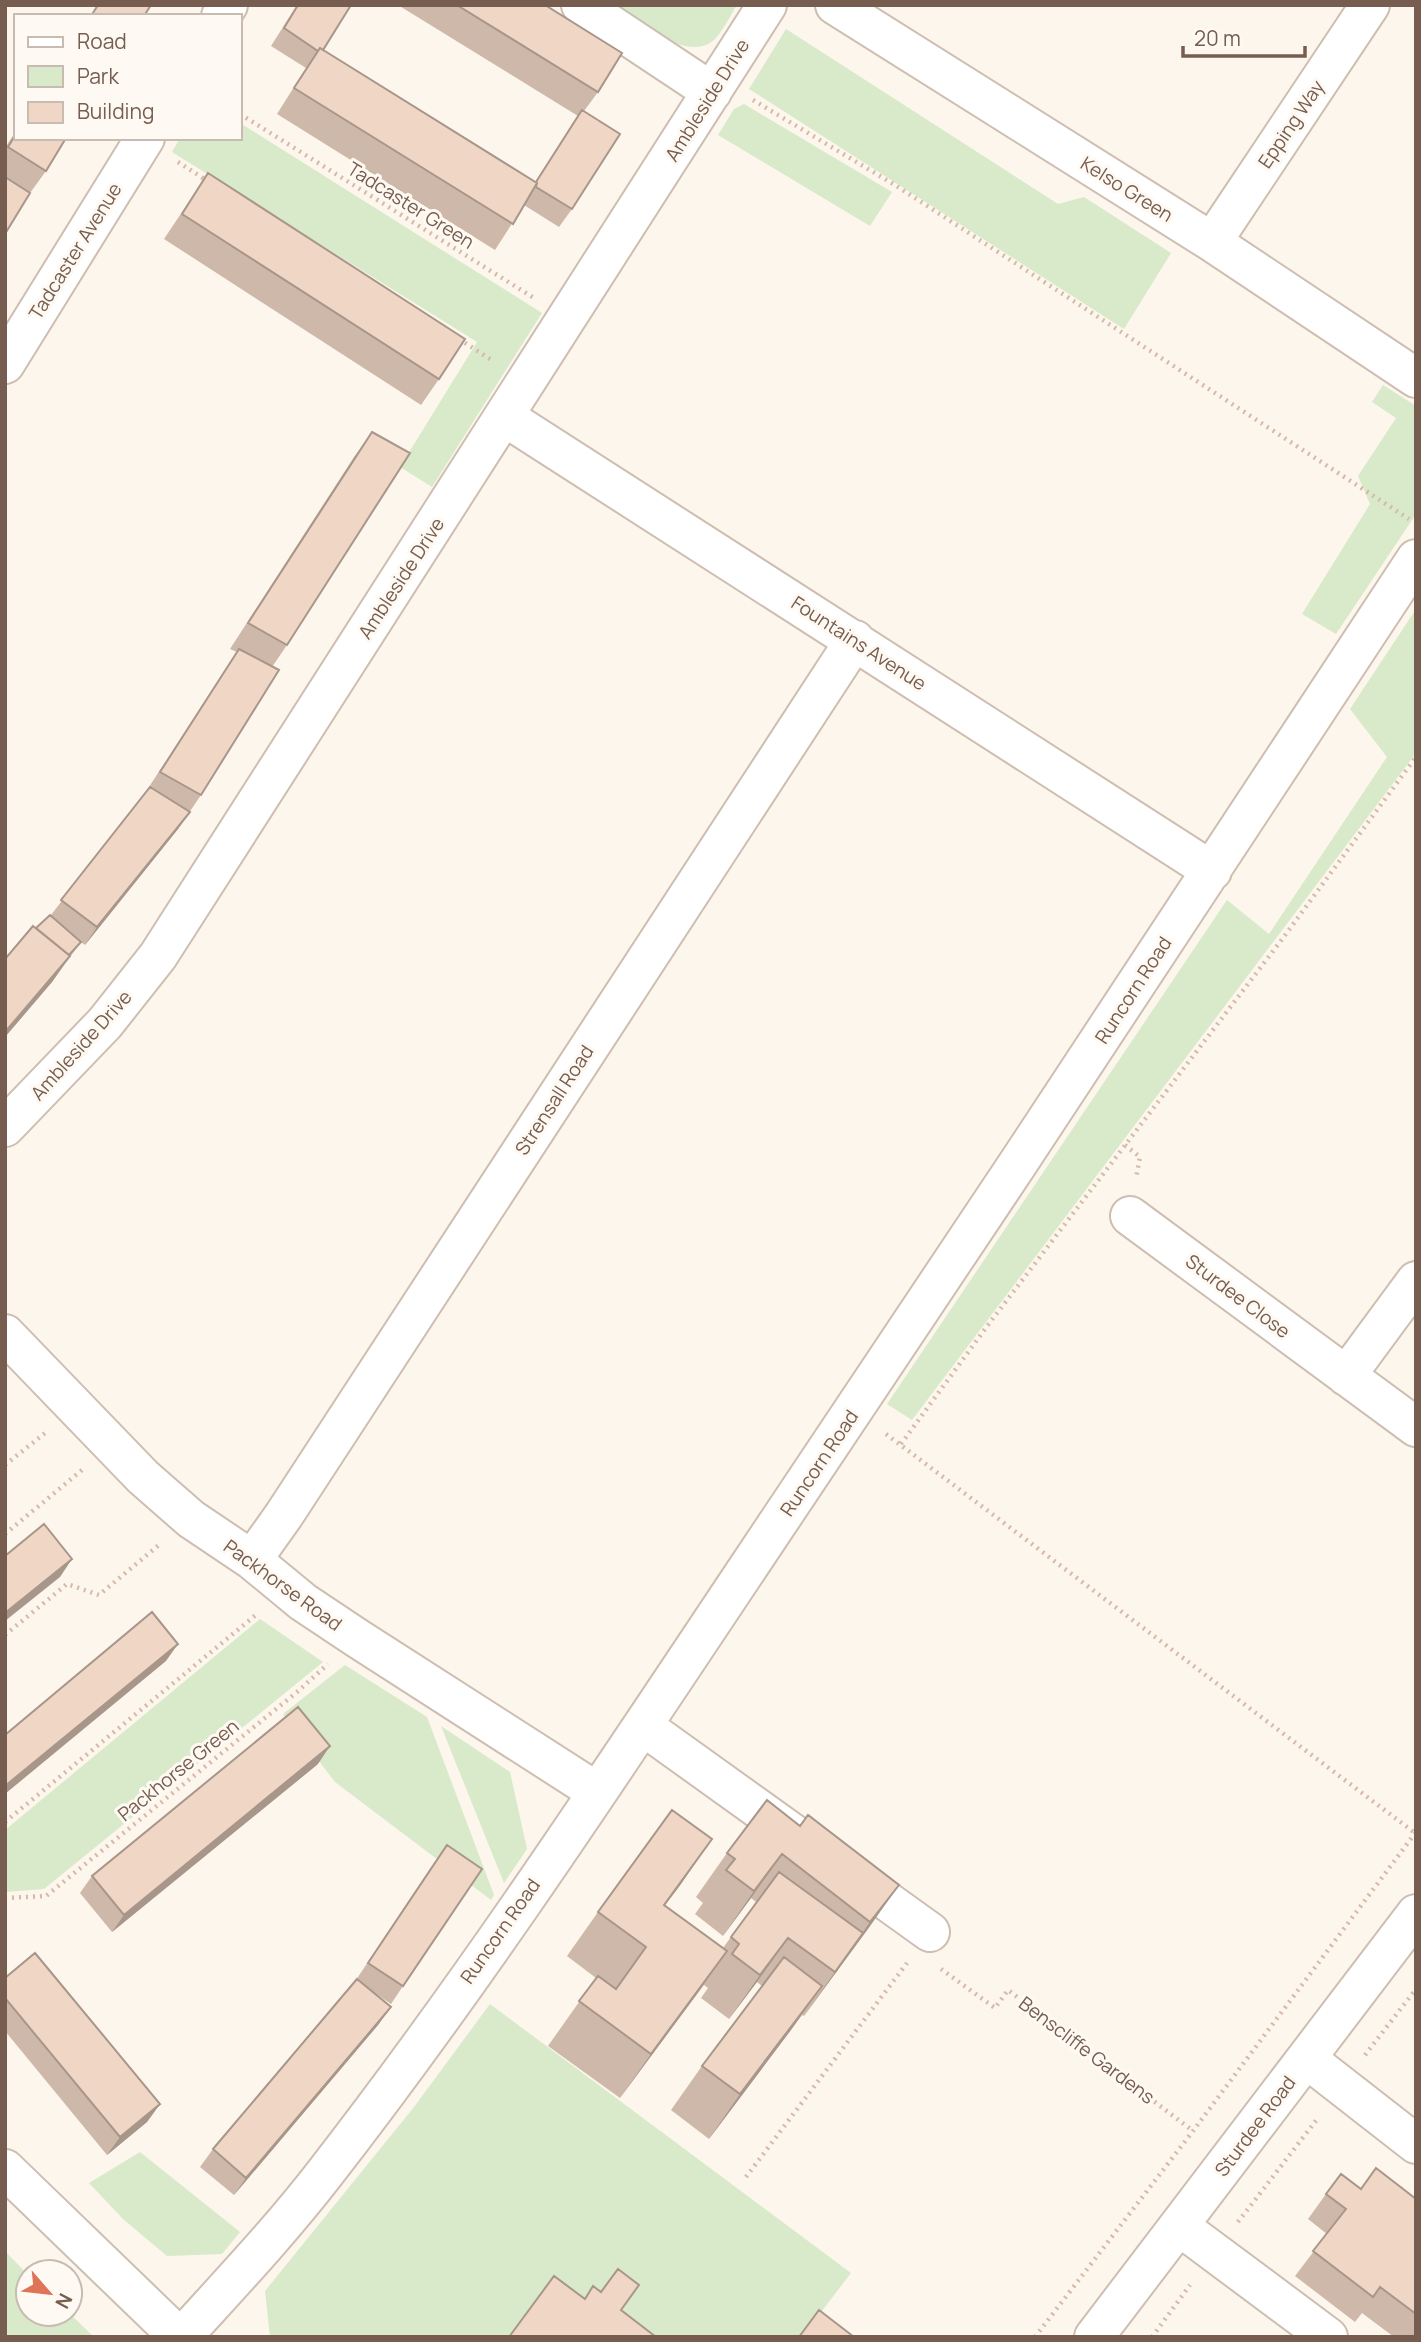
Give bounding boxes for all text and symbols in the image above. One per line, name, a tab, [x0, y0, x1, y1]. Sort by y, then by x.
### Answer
legend	[14, 14, 242, 140]
scale bar	[1183, 14, 1306, 58]
text: 20 m	[1194, 24, 1241, 52]
text: Road	[77, 27, 127, 55]
street label: Ambleside Drive	[659, 34, 755, 166]
text: Park	[77, 62, 119, 90]
street label: Epping Way	[1252, 75, 1330, 173]
text: Building	[77, 97, 154, 125]
street label: Kelso Green	[1076, 150, 1178, 228]
street label: Tadcaster Green	[343, 156, 479, 254]
street label: Tadcaster Avenue	[22, 178, 128, 324]
street label: Ambleside Drive	[352, 512, 450, 644]
street label: Fountains Avenue	[787, 590, 931, 696]
street label: Runcorn Road	[1089, 931, 1177, 1049]
street label: Ambleside Drive	[25, 984, 137, 1106]
street label: Strensall Road	[509, 1040, 599, 1160]
street label: Sturdee Close	[1180, 1248, 1296, 1344]
street label: Runcorn Road	[774, 1405, 864, 1521]
street label: Packhorse Road	[219, 1533, 347, 1637]
street label: Packhorse Green	[112, 1713, 244, 1827]
street label: Runcorn Road	[454, 1873, 546, 1989]
street label: Benscliffe Gardens	[1014, 1990, 1160, 2110]
street label: Sturdee Road	[1209, 2070, 1301, 2182]
north arrow	[14, 2258, 84, 2328]
text: N	[49, 2289, 79, 2313]

